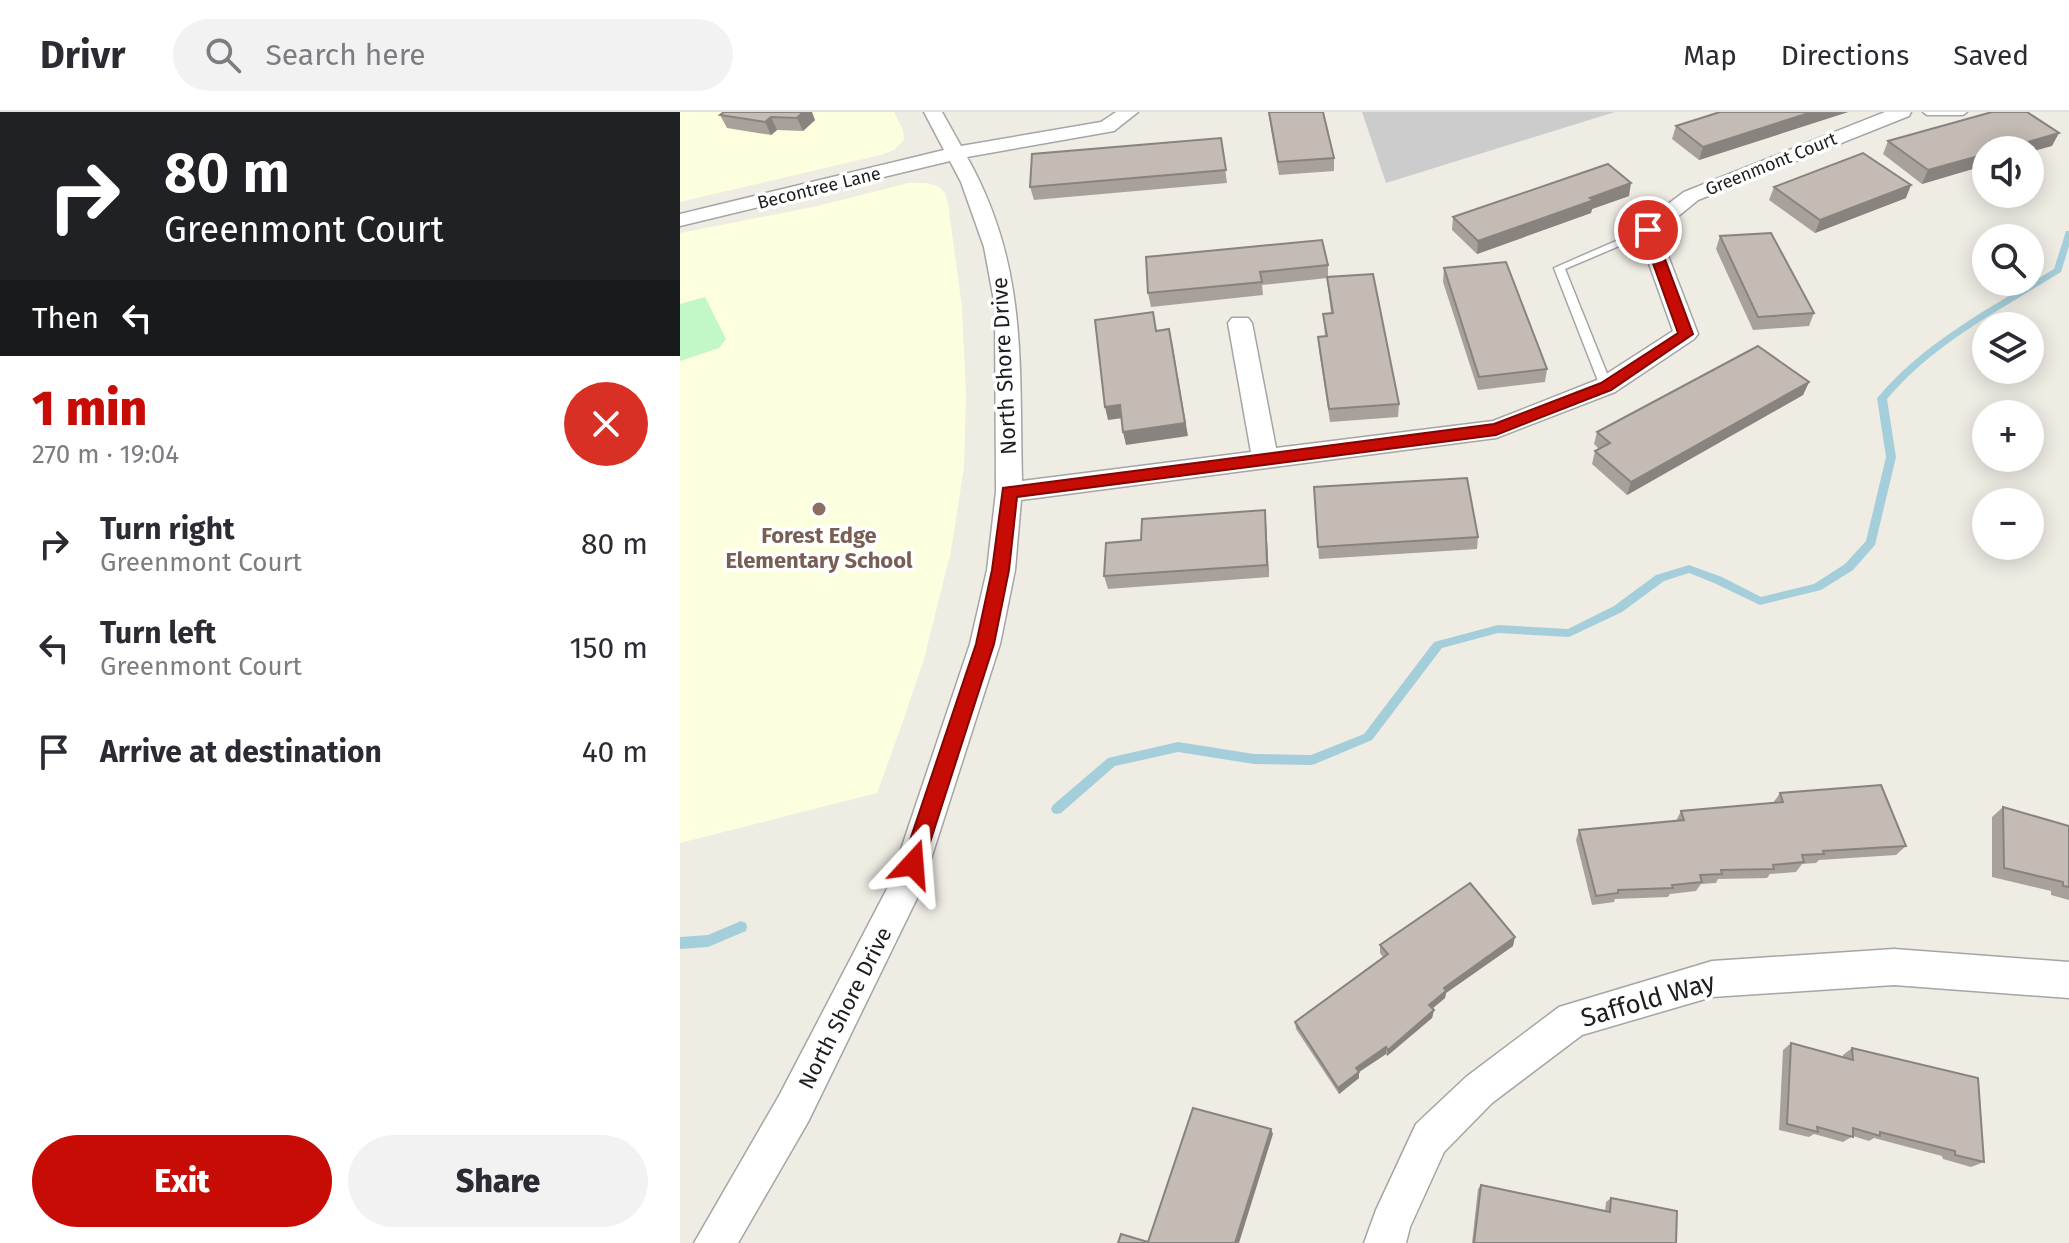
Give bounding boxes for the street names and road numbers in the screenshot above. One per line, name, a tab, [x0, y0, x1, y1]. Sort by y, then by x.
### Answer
street label: Greenmont Court	[1702, 127, 1840, 200]
street label: Becontree Lane	[755, 162, 883, 214]
street label: North Shore Drive	[986, 276, 1022, 456]
street label: North Shore Drive	[793, 923, 897, 1093]
street label: Saffold Way	[1577, 966, 1719, 1034]

